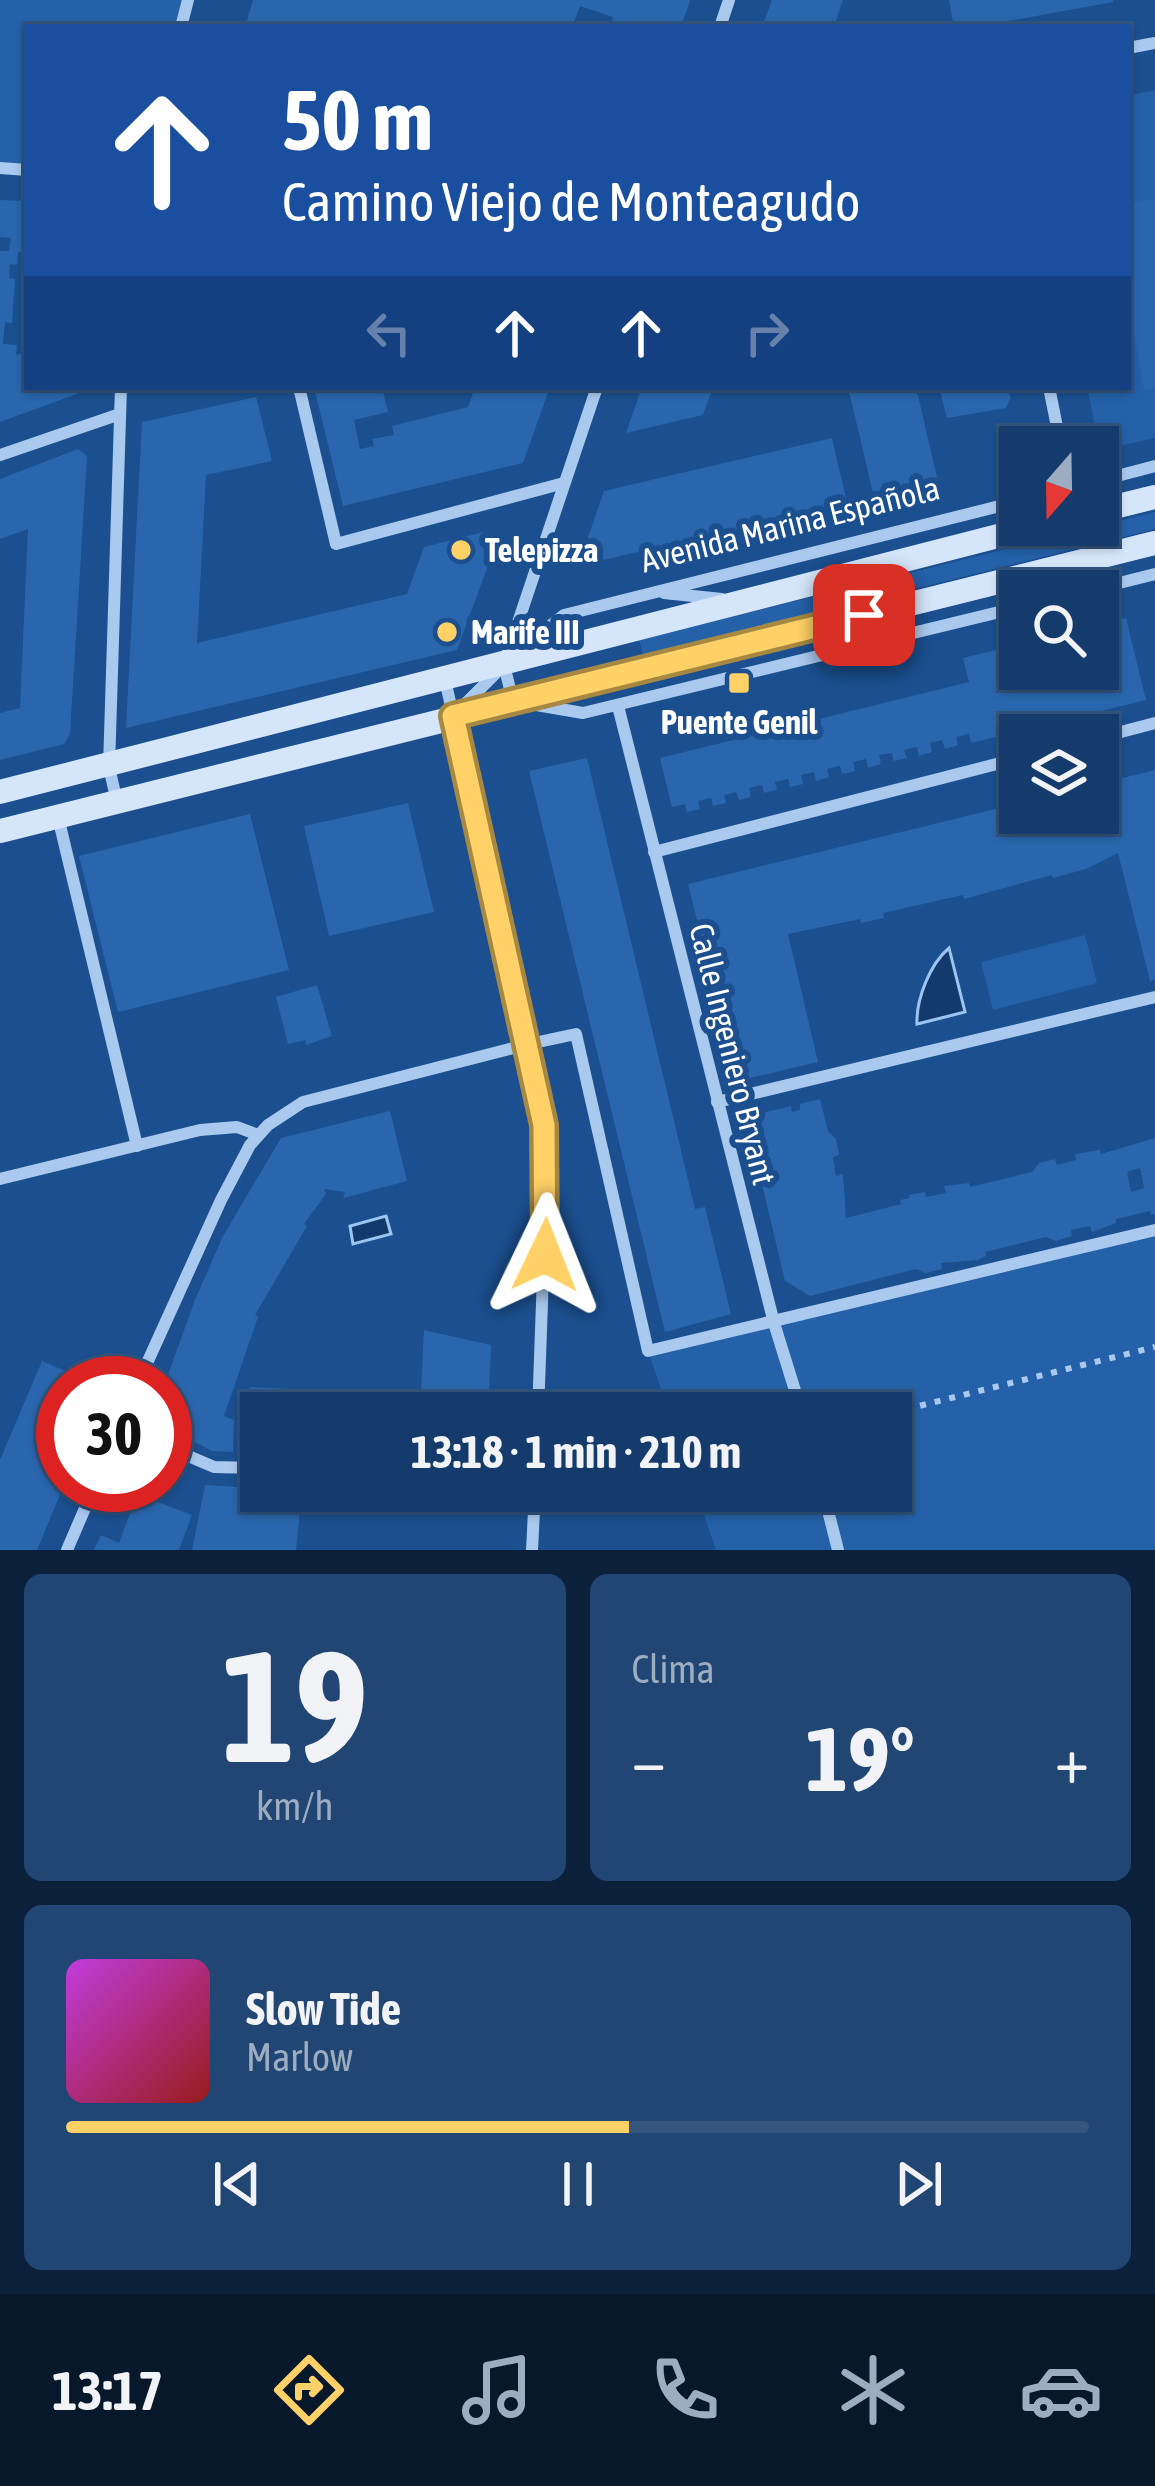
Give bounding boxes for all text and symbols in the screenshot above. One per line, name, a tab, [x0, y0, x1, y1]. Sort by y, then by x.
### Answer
icon: ahead	[84, 72, 240, 228]
text: 50 m	[282, 72, 433, 168]
text: Camino Viejo de Monteagudo	[282, 171, 860, 232]
icon: left	[356, 300, 422, 366]
icon: ahead	[482, 300, 548, 366]
icon: ahead	[608, 300, 674, 366]
icon: right	[734, 300, 800, 366]
north arrow	[999, 426, 1119, 546]
map controls	[999, 426, 1119, 834]
street label: Avenida Marina Española	[637, 468, 943, 580]
place label: Telepizza	[485, 531, 598, 569]
marker: Telepizza	[448, 537, 474, 563]
pin	[813, 564, 915, 666]
button: search	[999, 570, 1119, 690]
icon: arrive	[831, 582, 897, 648]
place label: Marife III	[471, 613, 580, 651]
marker: Marife III	[434, 619, 460, 645]
marker: Puente Genil	[726, 670, 752, 696]
place label: Puente Genil	[661, 703, 819, 741]
button: layers	[999, 714, 1119, 834]
street label: Calle Ingeniero Bryant	[682, 920, 784, 1188]
position arrow	[482, 1192, 608, 1318]
speed limit sign: 30	[36, 1356, 192, 1512]
text: 13:18 · 1 min · 210 m	[411, 1426, 741, 1478]
text: 19	[221, 1616, 368, 1795]
text: Clima	[632, 1647, 715, 1691]
text: 19°	[806, 1707, 915, 1810]
text: −	[632, 1721, 666, 1797]
text: +	[1055, 1721, 1089, 1797]
text: km/h	[256, 1784, 333, 1828]
text: Slow Tide	[246, 1983, 401, 2035]
text: Marlow	[246, 2035, 353, 2079]
icon: previous	[204, 2151, 270, 2217]
icon: pause	[545, 2151, 611, 2217]
icon: next	[886, 2151, 952, 2217]
icon: directions	[267, 2348, 351, 2432]
icon: music	[455, 2348, 539, 2432]
icon: phone	[643, 2348, 727, 2432]
icon: climate	[831, 2348, 915, 2432]
icon: car	[1019, 2348, 1103, 2432]
text: 13:17	[52, 2360, 163, 2421]

